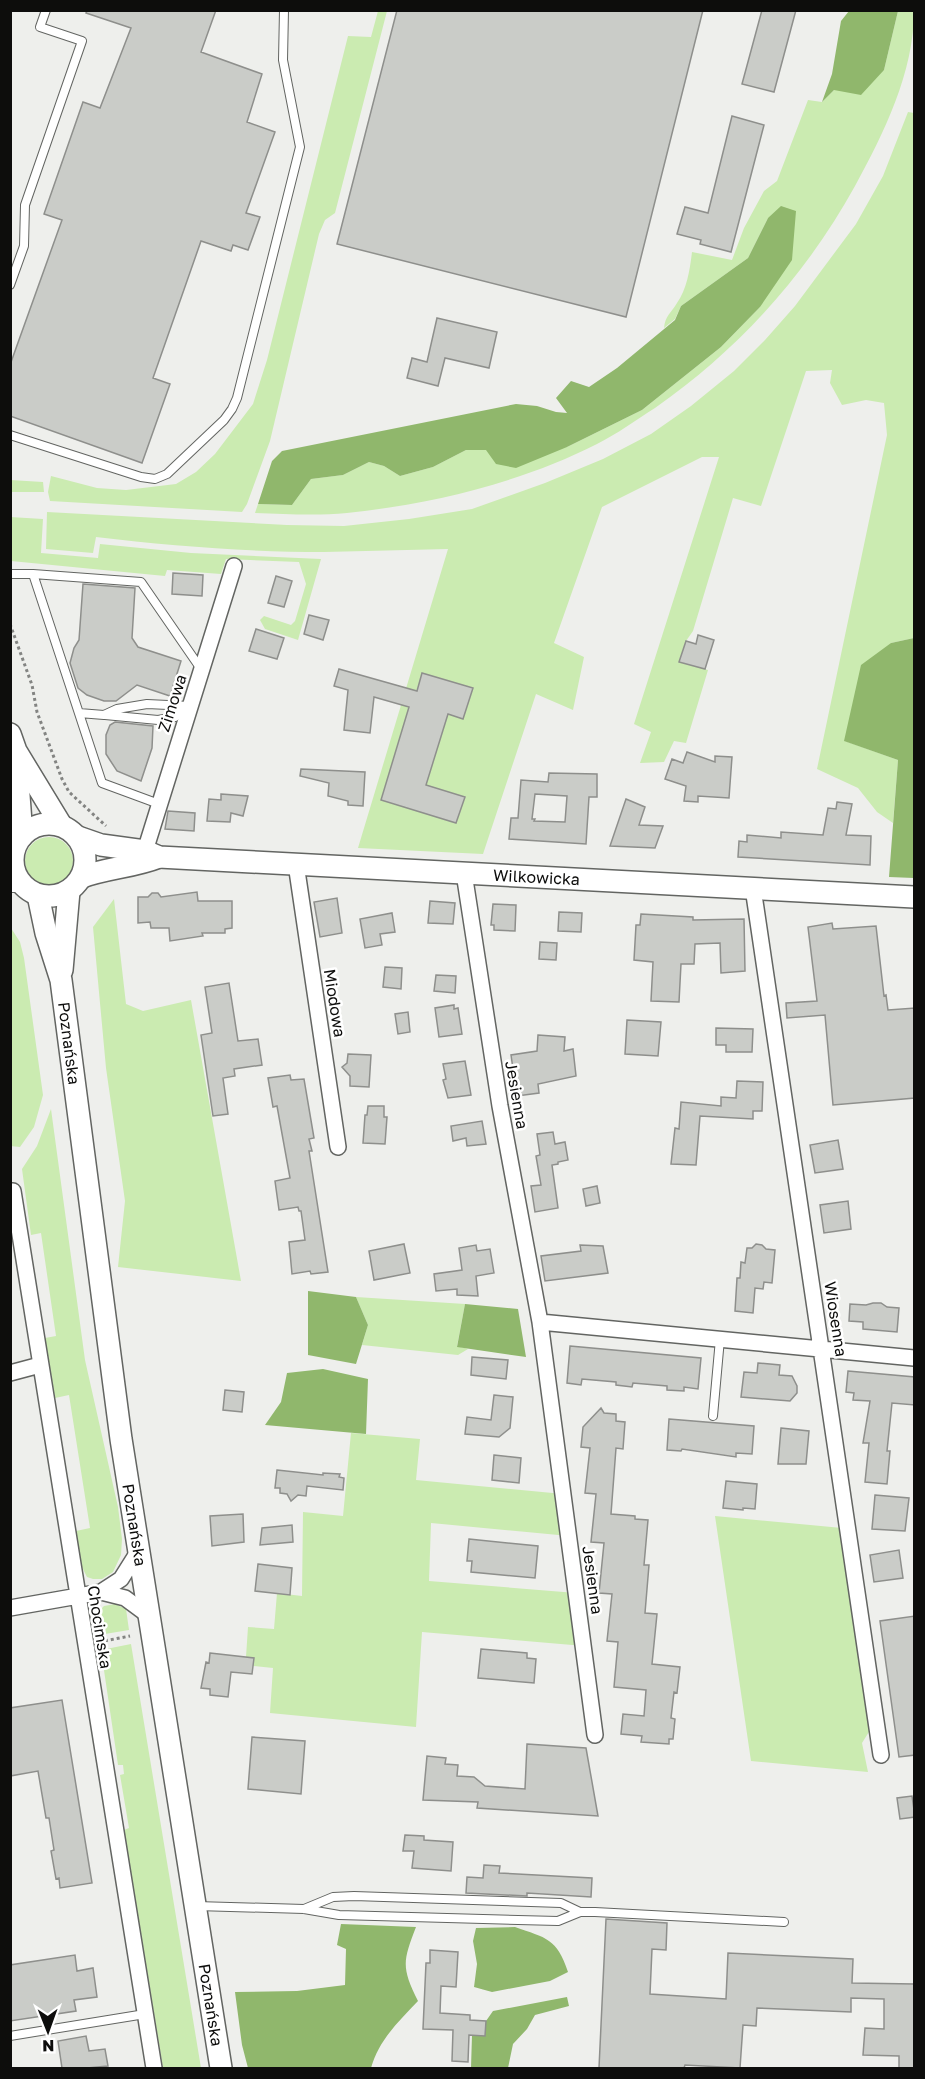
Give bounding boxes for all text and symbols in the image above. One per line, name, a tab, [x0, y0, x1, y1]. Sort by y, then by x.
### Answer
street label: Zimowa	[153, 672, 191, 734]
street label: Wilkowicka	[493, 865, 580, 889]
street label: Miodowa	[320, 968, 350, 1038]
street label: Poznańska	[54, 1001, 85, 1086]
street label: Jesienna	[501, 1059, 533, 1131]
street label: Wiosenna	[820, 1280, 852, 1358]
street label: Poznańska	[118, 1482, 151, 1568]
street label: Jesienna	[578, 1544, 608, 1616]
street label: Chocimska	[84, 1584, 116, 1670]
street label: Poznańska	[195, 1962, 227, 2048]
north arrow	[18, 2001, 78, 2061]
text: N	[42, 2036, 55, 2056]

